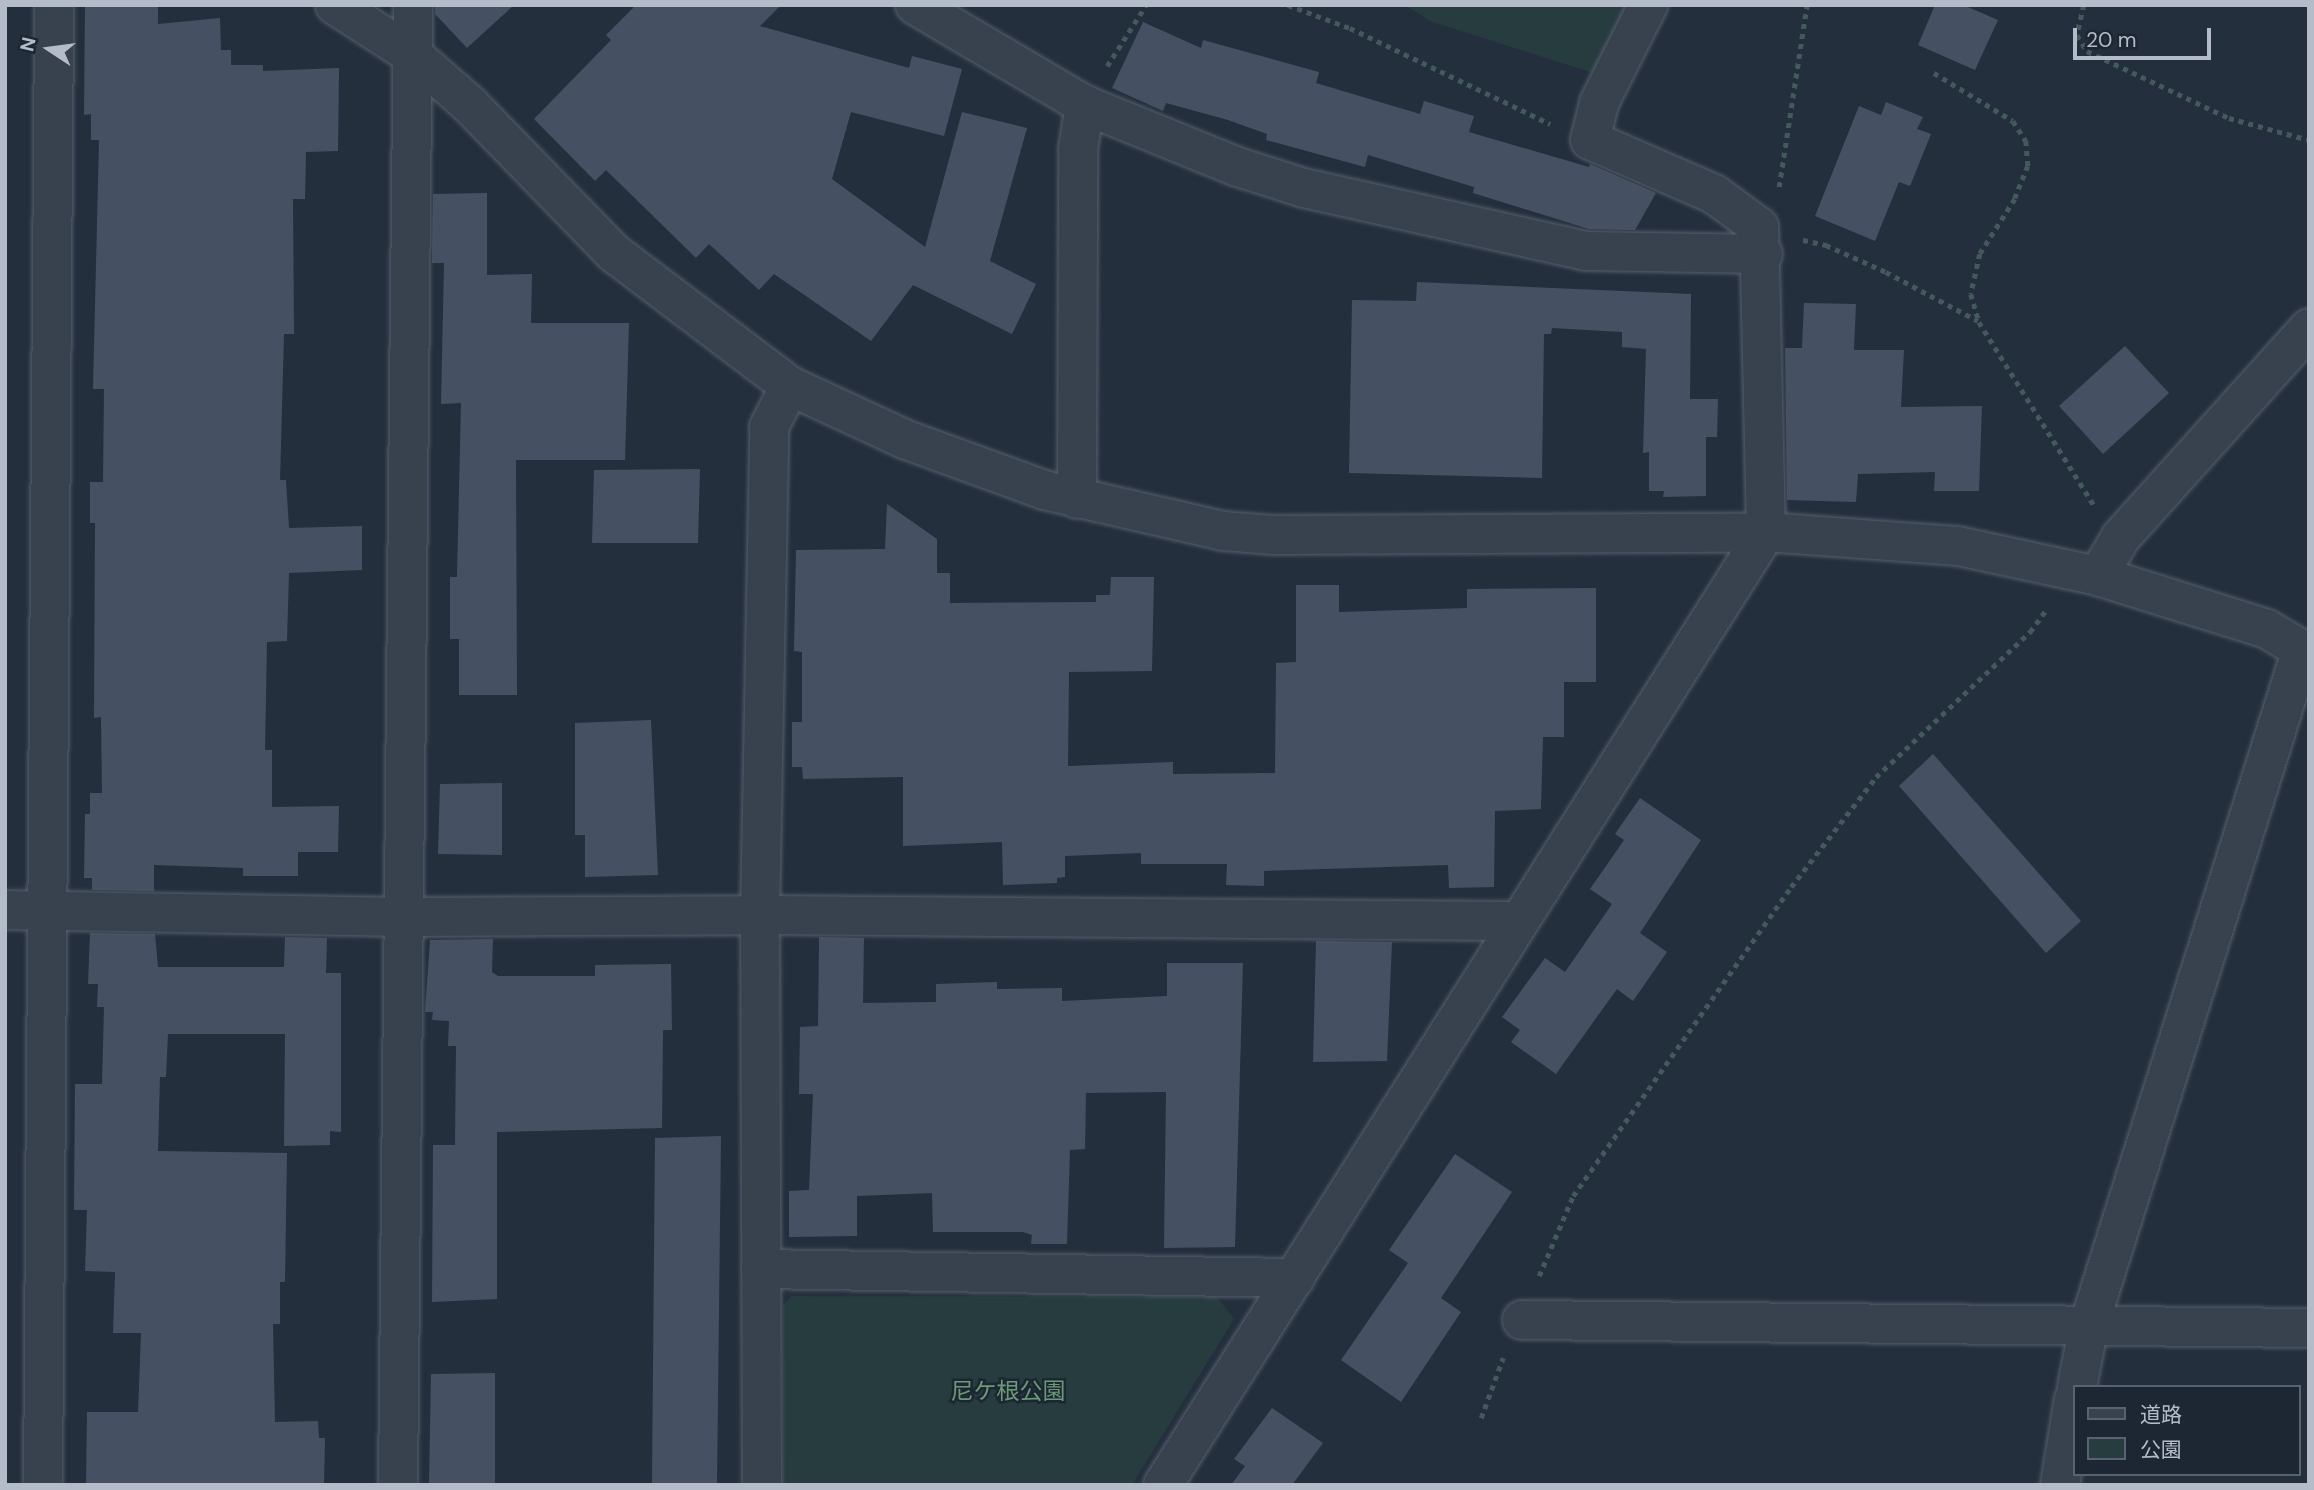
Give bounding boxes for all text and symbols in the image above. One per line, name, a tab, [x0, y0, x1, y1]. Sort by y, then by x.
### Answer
north arrow	[14, 14, 84, 84]
scale bar	[2076, 14, 2214, 58]
text: 20 m	[2086, 26, 2137, 54]
text: N	[14, 35, 42, 54]
park label: 尼ケ根公園	[951, 1377, 1065, 1405]
legend	[2072, 1385, 2300, 1476]
text: 道路	[2140, 1401, 2182, 1429]
text: 公園	[2140, 1436, 2182, 1464]

